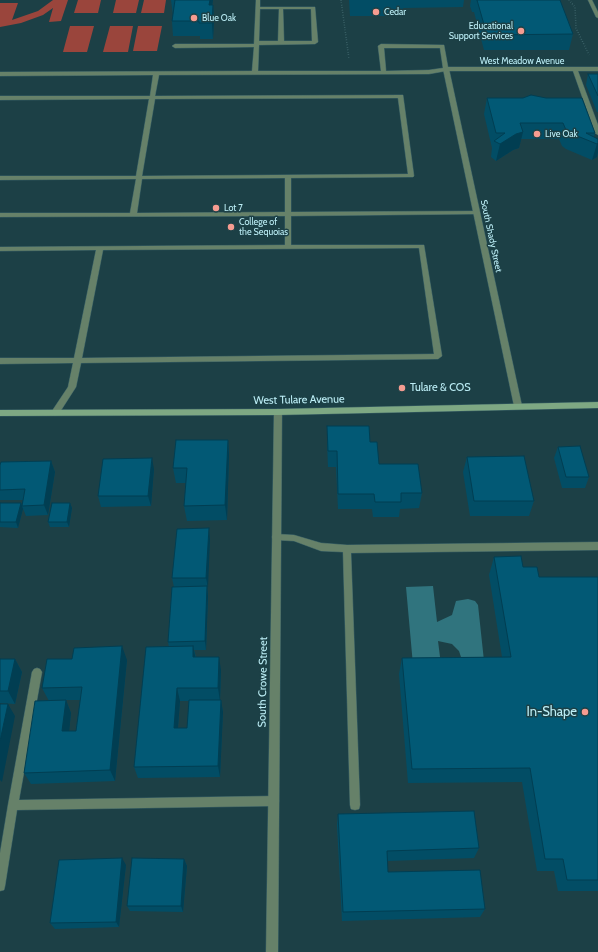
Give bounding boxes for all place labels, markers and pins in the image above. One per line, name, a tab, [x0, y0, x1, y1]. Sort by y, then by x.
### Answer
marker: Cedar	[371, 7, 381, 17]
place label: Cedar	[384, 7, 406, 17]
marker: Blue Oak	[189, 13, 199, 23]
place label: Blue Oak	[202, 13, 236, 23]
place label: Educational Support Services	[449, 21, 513, 42]
marker: Educational Support Services	[516, 26, 526, 36]
marker: Live Oak	[532, 129, 542, 139]
place label: Live Oak	[545, 129, 578, 139]
marker: Lot 7	[211, 203, 221, 213]
place label: Lot 7	[224, 203, 243, 213]
place label: College of the Sequoias	[239, 217, 288, 238]
marker: College of the Sequoias	[226, 222, 236, 232]
place label: Tulare & COS	[410, 381, 471, 395]
marker: Tulare & COS	[397, 383, 407, 393]
place label: In-Shape	[526, 704, 577, 720]
marker: In-Shape	[580, 707, 590, 717]

